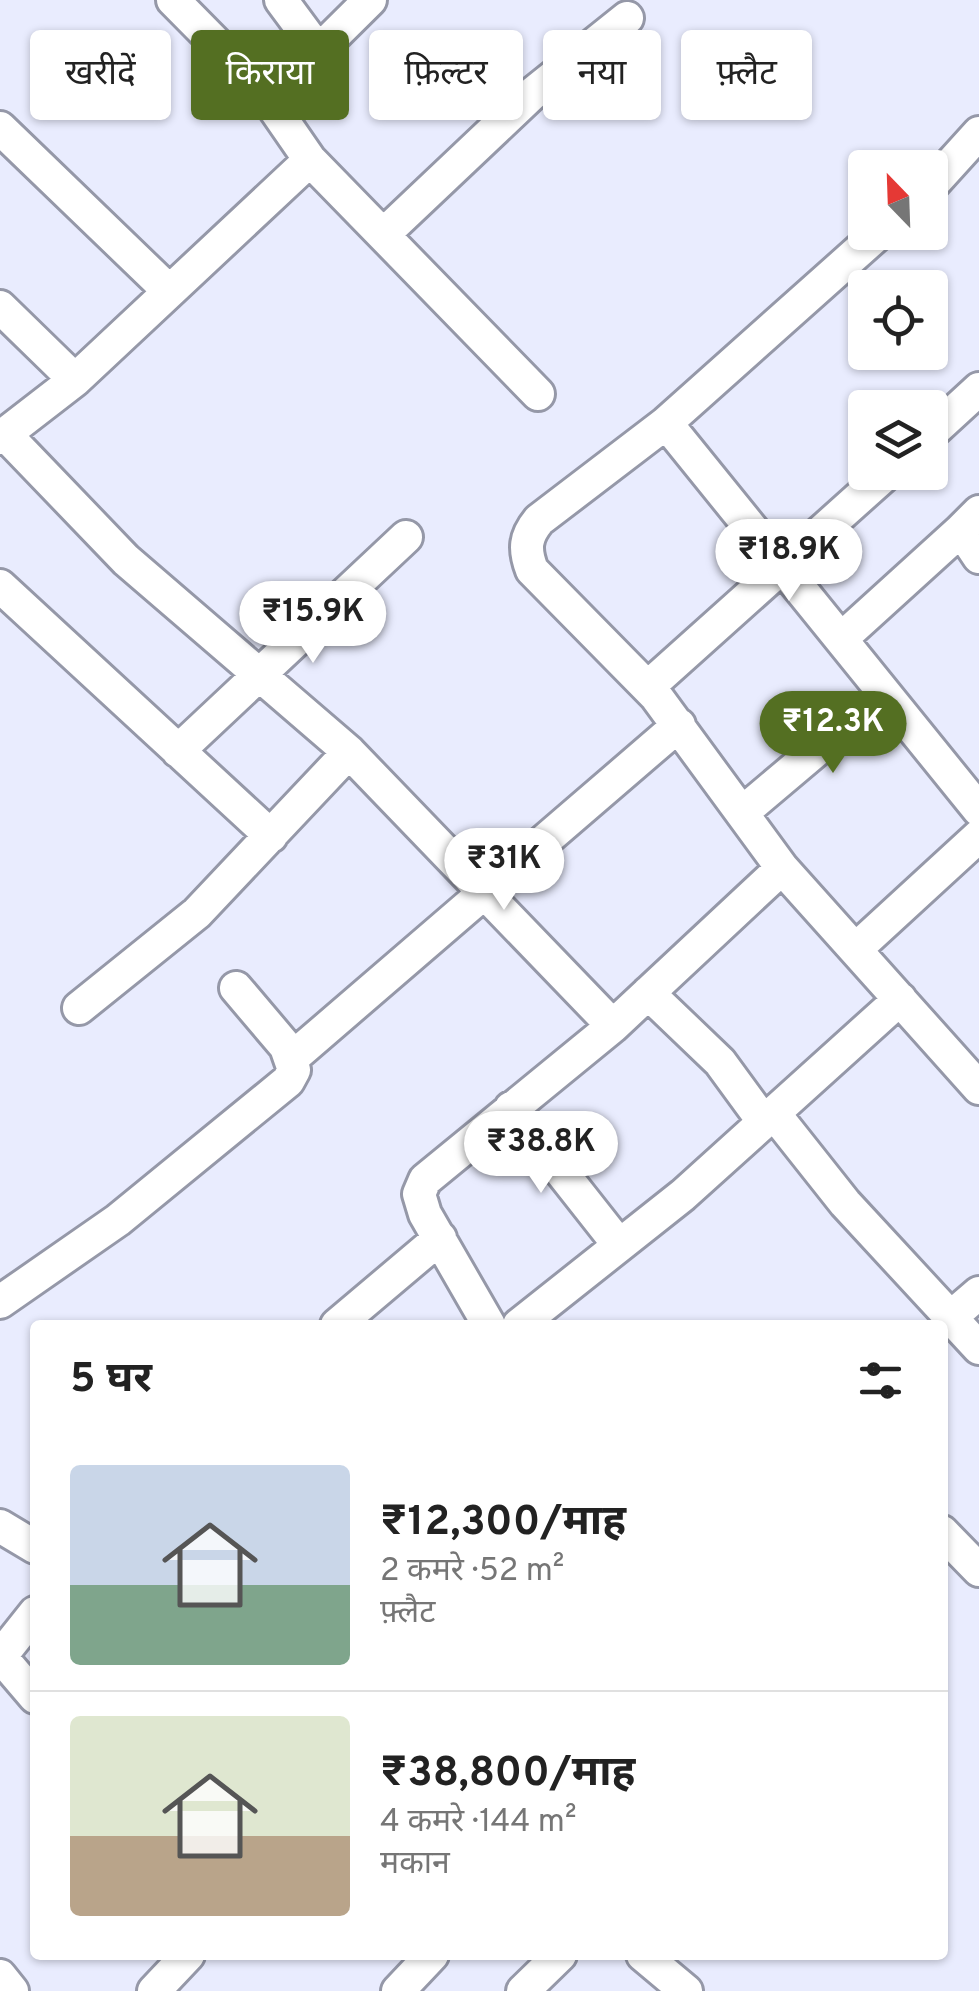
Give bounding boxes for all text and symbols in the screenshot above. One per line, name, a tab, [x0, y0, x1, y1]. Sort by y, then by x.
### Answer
chip: खरीदें	[30, 30, 171, 120]
chip: किराया	[191, 30, 349, 120]
chip: फ़िल्टर	[369, 30, 523, 120]
chip: नया	[543, 30, 661, 120]
chip: फ़्लैट	[681, 30, 812, 120]
north arrow	[848, 150, 948, 250]
map controls	[848, 150, 948, 490]
button: locate	[848, 270, 948, 370]
button: layers	[848, 390, 948, 490]
pin: ₹18.9K	[708, 519, 870, 604]
text: ₹18.9K	[737, 531, 841, 571]
pin: ₹15.9K	[232, 581, 394, 666]
text: ₹15.9K	[261, 593, 365, 633]
pin: ₹12.3K	[752, 691, 914, 776]
text: ₹12.3K	[782, 703, 884, 743]
pin: ₹31K	[445, 828, 563, 913]
text: ₹31K	[466, 840, 542, 880]
pin: ₹38.8K	[460, 1111, 622, 1196]
text: ₹38.8K	[486, 1123, 596, 1163]
icon: filters	[853, 1353, 908, 1408]
text: 5 घर	[70, 1354, 152, 1407]
text: ₹12,300/माह	[380, 1497, 626, 1550]
icon: home	[150, 1505, 270, 1625]
text: 2 कमरे · 52 m²	[380, 1552, 564, 1592]
text: फ़्लैट	[380, 1594, 435, 1634]
text: ₹38,800/माह	[380, 1748, 635, 1801]
icon: home	[150, 1756, 270, 1876]
text: 4 कमरे · 144 m²	[380, 1803, 576, 1843]
text: मकान	[380, 1845, 450, 1885]

